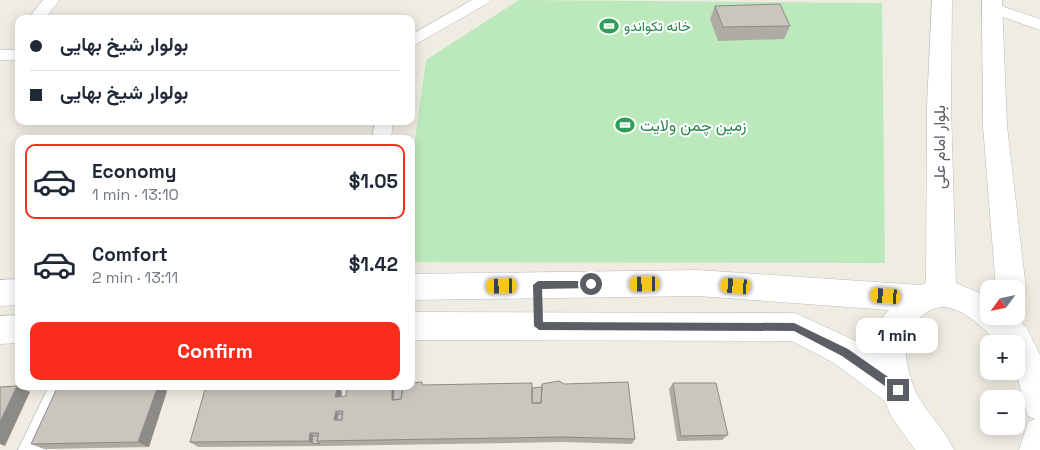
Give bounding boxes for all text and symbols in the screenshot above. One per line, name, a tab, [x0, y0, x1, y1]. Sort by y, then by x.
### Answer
sports icon: خانه تکواندو	[598, 15, 620, 37]
place label: خانه تکواندو	[624, 17, 691, 35]
text: بولوار شیخ بهایی	[60, 32, 188, 57]
text: بولوار شیخ بهایی	[60, 80, 188, 105]
street label: بلوار امام علی	[929, 105, 950, 189]
sports icon: زمین چمن ولایت	[614, 114, 636, 136]
place label: زمین چمن ولایت	[640, 115, 746, 137]
icon: car	[32, 159, 77, 204]
text: Economy	[92, 159, 176, 184]
text: $1.05	[349, 169, 398, 194]
text: 1 min · 13:10	[92, 184, 179, 205]
icon: car	[32, 242, 77, 287]
text: Comfort	[92, 242, 168, 267]
text: $1.42	[349, 252, 398, 277]
text: 2 min · 13:11	[92, 267, 178, 288]
route start	[580, 273, 602, 295]
car	[629, 276, 660, 292]
car	[720, 277, 751, 295]
car	[486, 278, 517, 294]
north arrow	[980, 280, 1025, 325]
map controls	[980, 280, 1025, 435]
car	[870, 287, 901, 305]
callout: 1 min	[857, 318, 939, 352]
button: Confirm	[30, 322, 400, 380]
text: 1 min	[877, 325, 917, 346]
button: +	[980, 335, 1025, 380]
route end	[887, 379, 909, 401]
button: −	[980, 390, 1025, 435]

